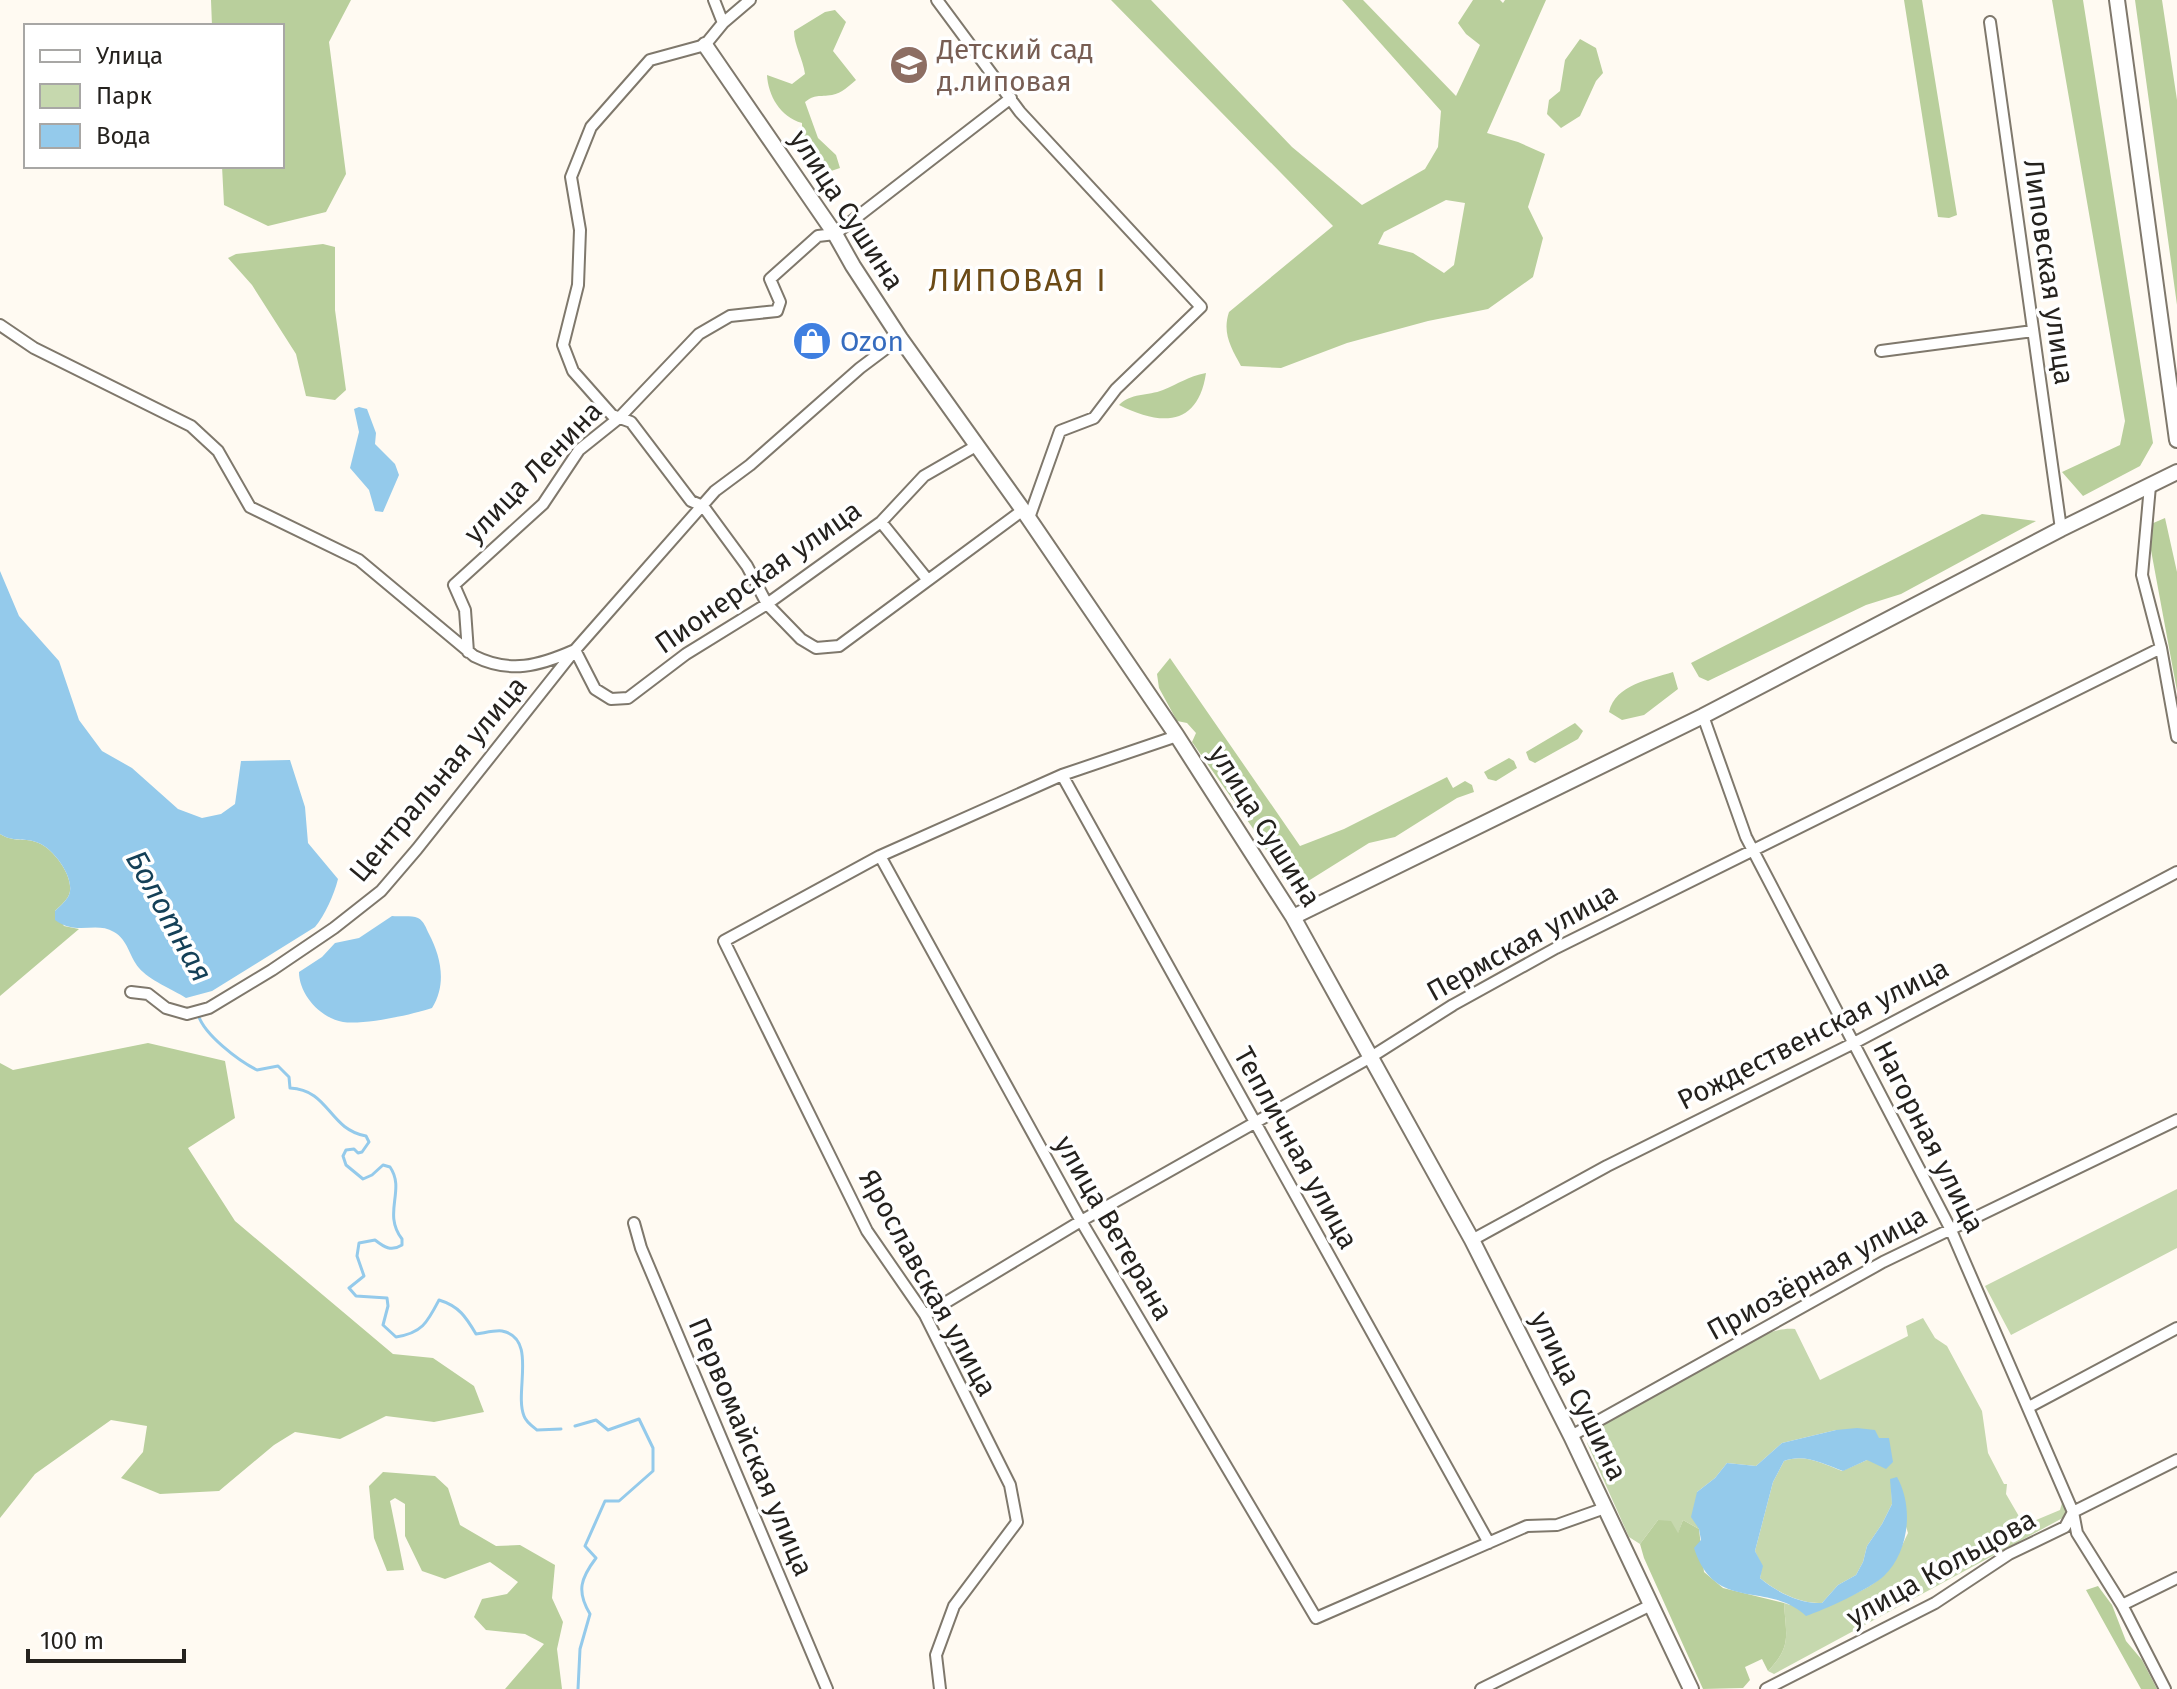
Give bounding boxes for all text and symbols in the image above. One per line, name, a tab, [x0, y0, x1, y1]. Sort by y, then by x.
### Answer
legend	[24, 24, 284, 168]
place label: Детский сад д.липовая	[936, 33, 1094, 98]
text: Улица	[96, 42, 163, 70]
school or university icon: Детский сад д.липовая	[888, 44, 930, 86]
text: Парк	[96, 82, 153, 110]
text: Вода	[96, 122, 151, 150]
street label: улица Сушина	[783, 124, 911, 296]
street label: Липовская улица	[2017, 157, 2081, 387]
district label: ЛИПОВАЯ I	[928, 261, 1108, 299]
shop icon: Ozon	[791, 320, 833, 362]
place label: Ozon	[840, 325, 904, 358]
street label: улица Ленина	[457, 394, 609, 550]
street label: Пионерская улица	[649, 493, 867, 661]
street label: Центральная улица	[342, 670, 534, 888]
street label: улица Сушина	[1202, 739, 1328, 913]
water label: Болотная	[118, 844, 220, 988]
street label: Пермская улица	[1421, 876, 1623, 1008]
street label: Рождественская улица	[1672, 951, 1954, 1117]
street label: Нагорная улица	[1866, 1035, 1992, 1239]
street label: Тепличная улица	[1227, 1041, 1365, 1255]
street label: улица Ветерана	[1048, 1130, 1180, 1326]
street label: Ярославская улица	[852, 1164, 1004, 1402]
street label: Приозёрная улица	[1701, 1199, 1933, 1347]
street label: улица Сушина	[1524, 1306, 1634, 1486]
street label: Первомайская улица	[682, 1313, 820, 1581]
street label: улица Кольцова	[1841, 1502, 2041, 1634]
scale bar	[28, 1613, 184, 1663]
text: 100 m	[40, 1627, 104, 1655]

